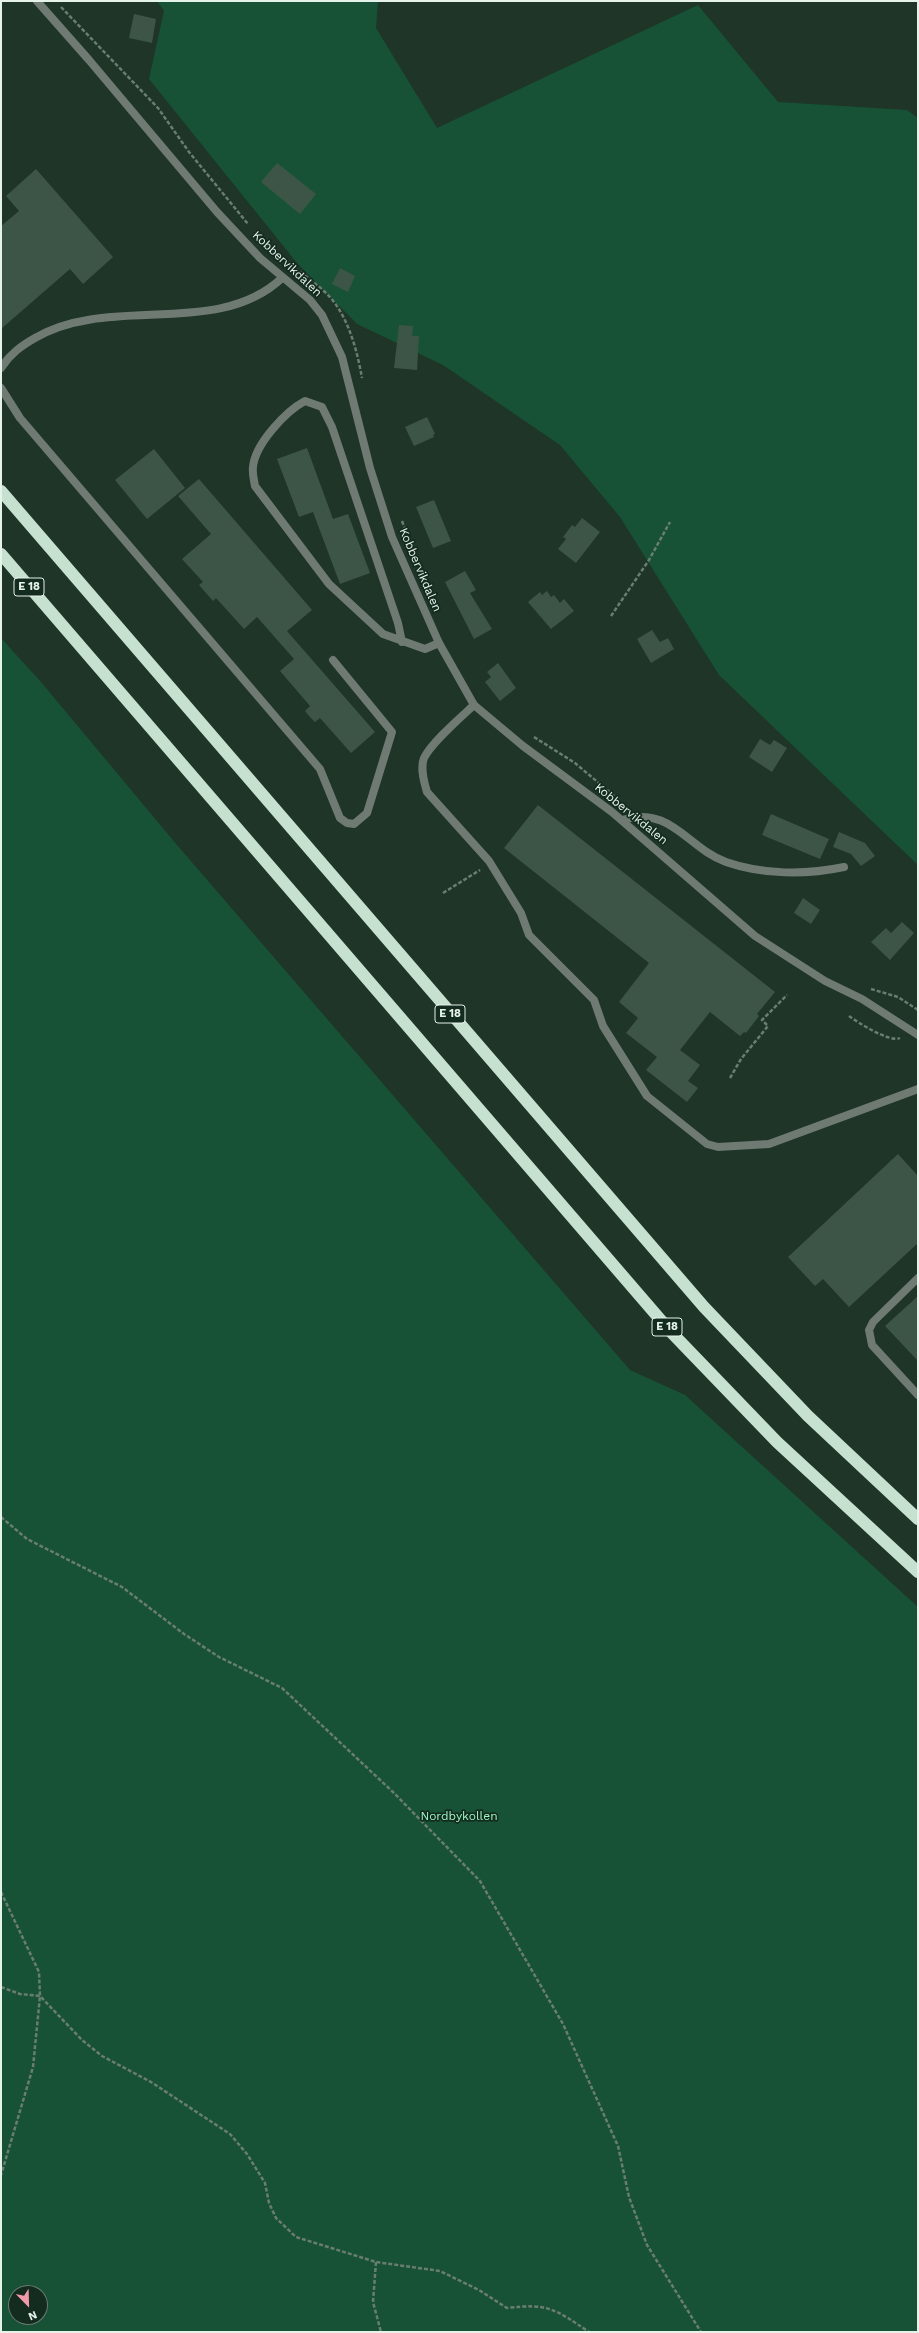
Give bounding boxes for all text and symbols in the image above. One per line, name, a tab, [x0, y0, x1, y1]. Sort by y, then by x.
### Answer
street label: Kobbervikdalen	[249, 228, 325, 300]
street label: Kobbervikdalen	[396, 526, 444, 614]
road number: E 18	[14, 578, 44, 596]
street label: Kobbervikdalen	[592, 780, 670, 848]
road number: E 18	[435, 1005, 465, 1023]
road number: E 18	[652, 1318, 682, 1336]
park label: Nordbykollen	[420, 1809, 498, 1823]
north arrow	[8, 2285, 48, 2325]
text: N	[26, 2308, 39, 2323]

